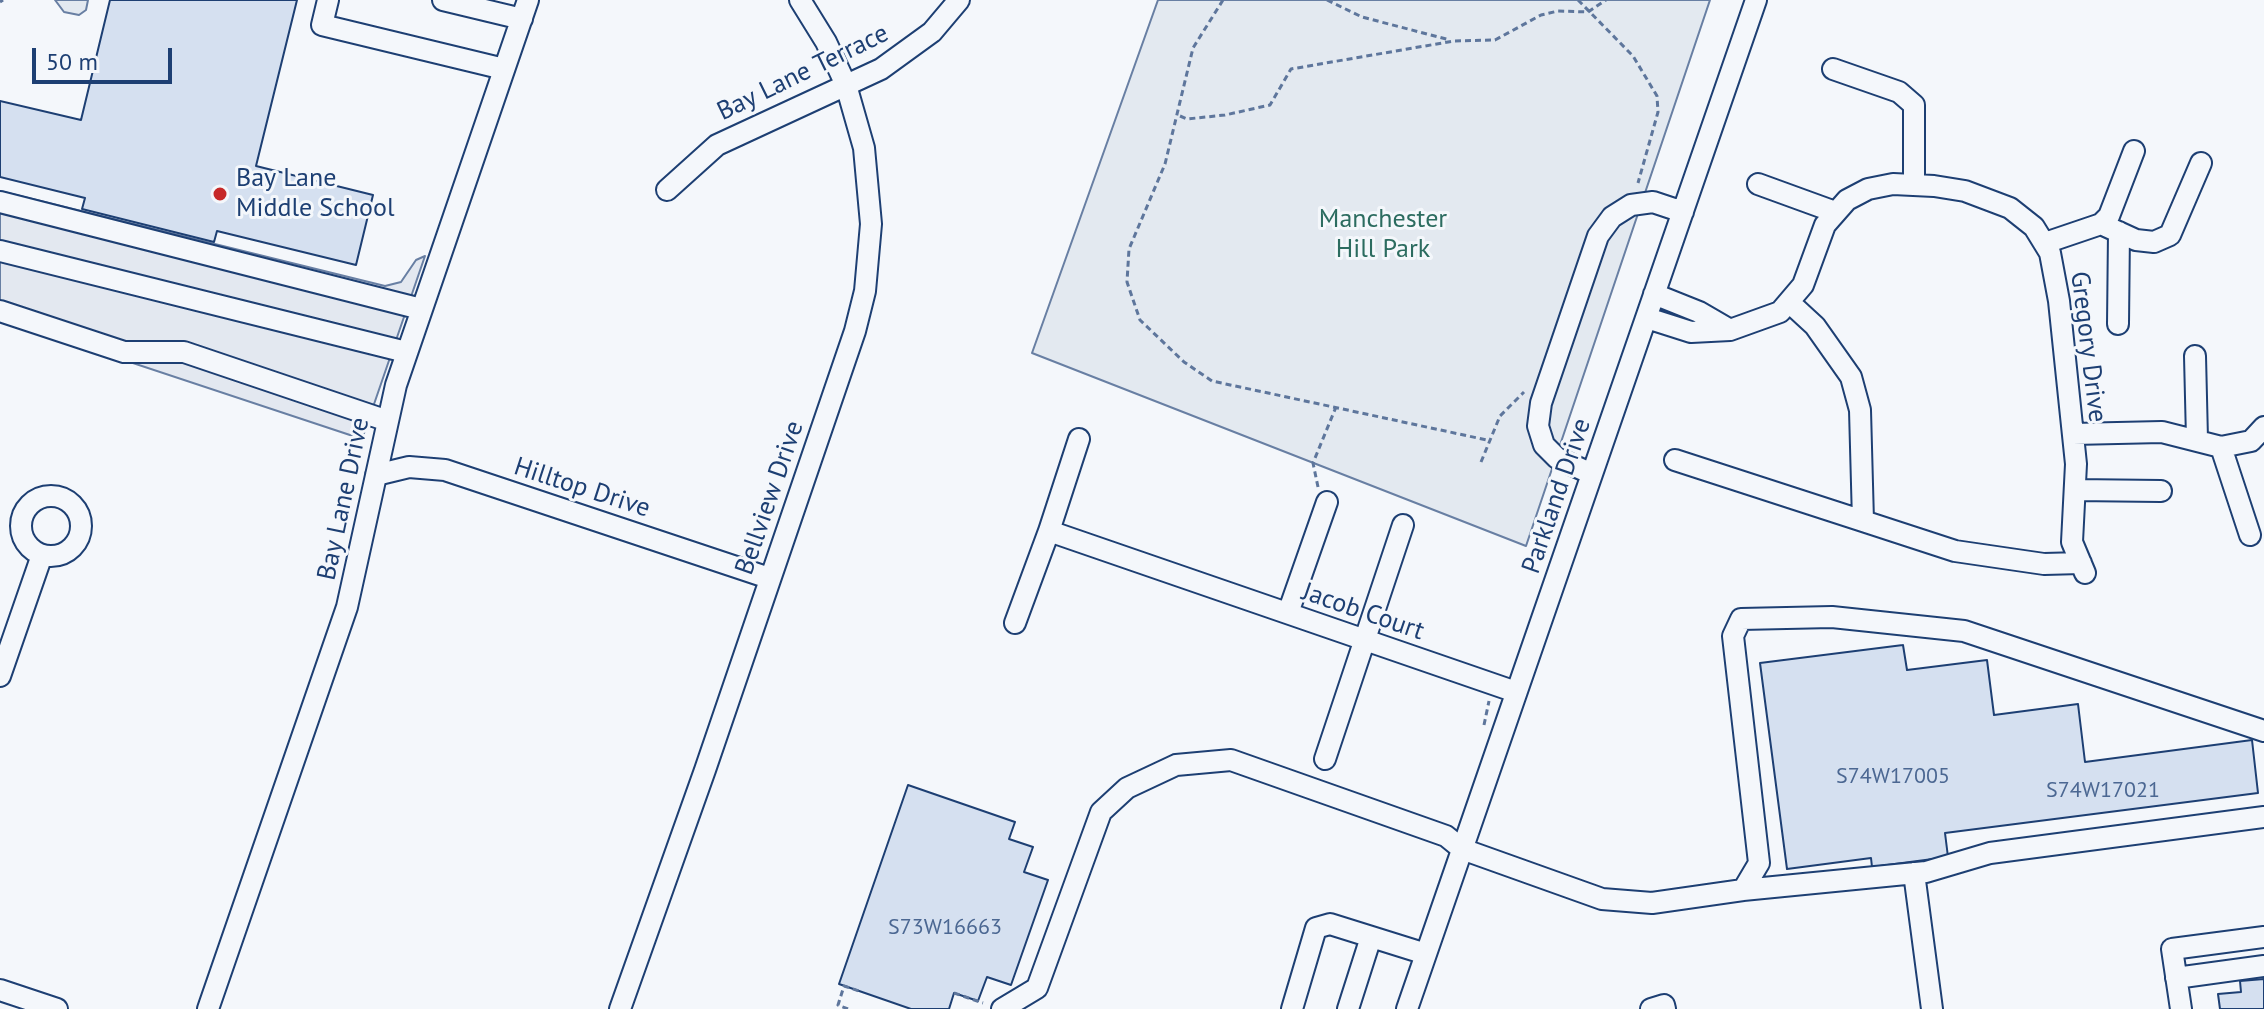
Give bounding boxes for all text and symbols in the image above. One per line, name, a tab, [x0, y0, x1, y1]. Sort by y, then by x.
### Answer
street label: Bay Lane Terrace	[712, 18, 894, 128]
scale bar	[36, 32, 176, 82]
text: 50 m	[46, 46, 98, 77]
place label: Bay Lane Middle School	[236, 163, 394, 224]
marker: Bay Lane Middle School	[211, 185, 229, 203]
park label: Manchester Hill Park	[1319, 204, 1447, 266]
street label: Gregory Drive	[2063, 270, 2113, 424]
street label: Parkland Drive	[1516, 414, 1598, 578]
street label: Bay Lane Drive	[312, 415, 376, 583]
street label: Bellview Drive	[729, 417, 811, 579]
street label: Hilltop Drive	[510, 451, 654, 525]
street label: Jacob Court	[1298, 577, 1428, 647]
house number: S74W17005	[1836, 764, 1950, 790]
house number: S74W17021	[2046, 778, 2160, 804]
house number: S73W16663	[888, 915, 1002, 941]

